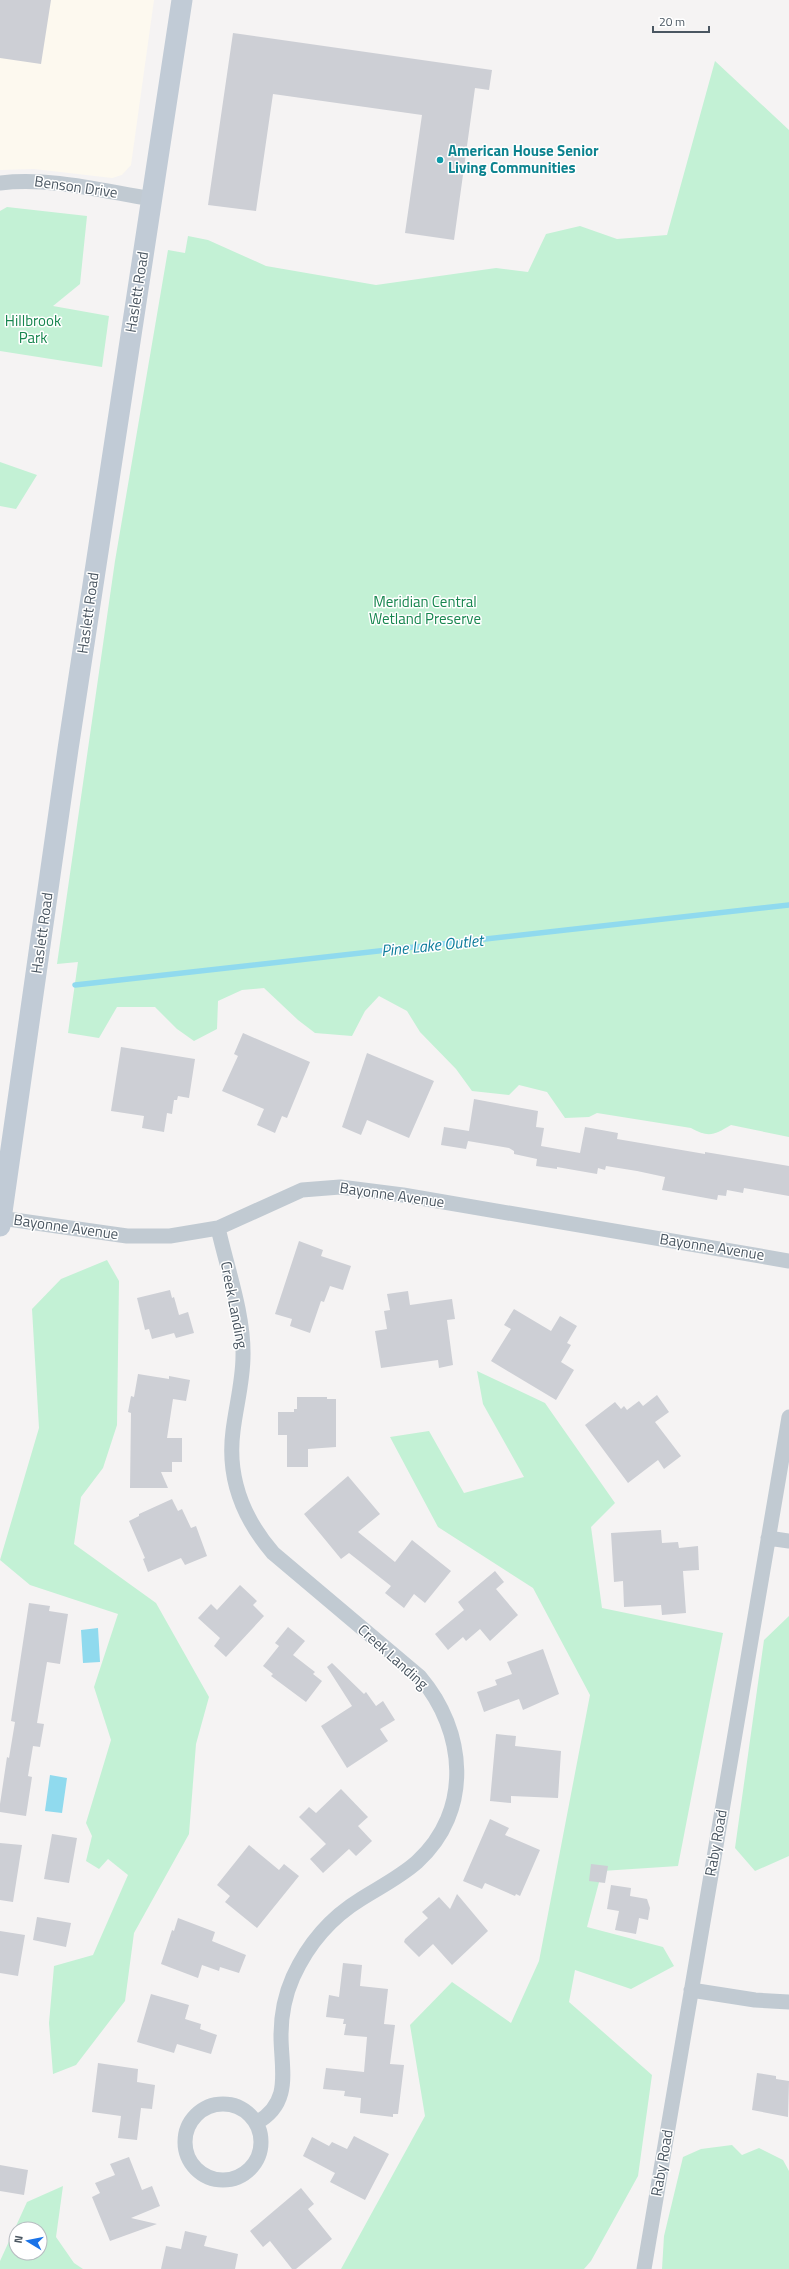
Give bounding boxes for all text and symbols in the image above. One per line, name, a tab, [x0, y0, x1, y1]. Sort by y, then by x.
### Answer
scale bar	[653, 8, 709, 34]
text: 20 m	[659, 12, 685, 31]
place label: American House Senior Living Communities	[448, 139, 599, 179]
marker: American House Senior Living Communities	[435, 155, 445, 165]
street label: Benson Drive	[33, 169, 119, 204]
street label: Haslett Road	[119, 250, 154, 334]
park label: Hillbrook Park	[5, 309, 61, 349]
street label: Haslett Road	[70, 571, 105, 655]
park label: Meridian Central Wetland Preserve	[369, 590, 481, 630]
street label: Haslett Road	[24, 891, 59, 975]
water label: Pine Lake Outlet	[380, 928, 486, 962]
street label: Bayonne Avenue	[338, 1176, 446, 1213]
street label: Bayonne Avenue	[12, 1208, 120, 1245]
street label: Bayonne Avenue	[658, 1227, 766, 1266]
street label: Creek Landing	[215, 1259, 254, 1351]
street label: Creek Landing	[353, 1618, 434, 1695]
street label: Raby Road	[698, 1808, 733, 1878]
street label: Raby Road	[644, 2128, 679, 2198]
north arrow	[8, 2221, 48, 2261]
text: N	[10, 2234, 27, 2244]

